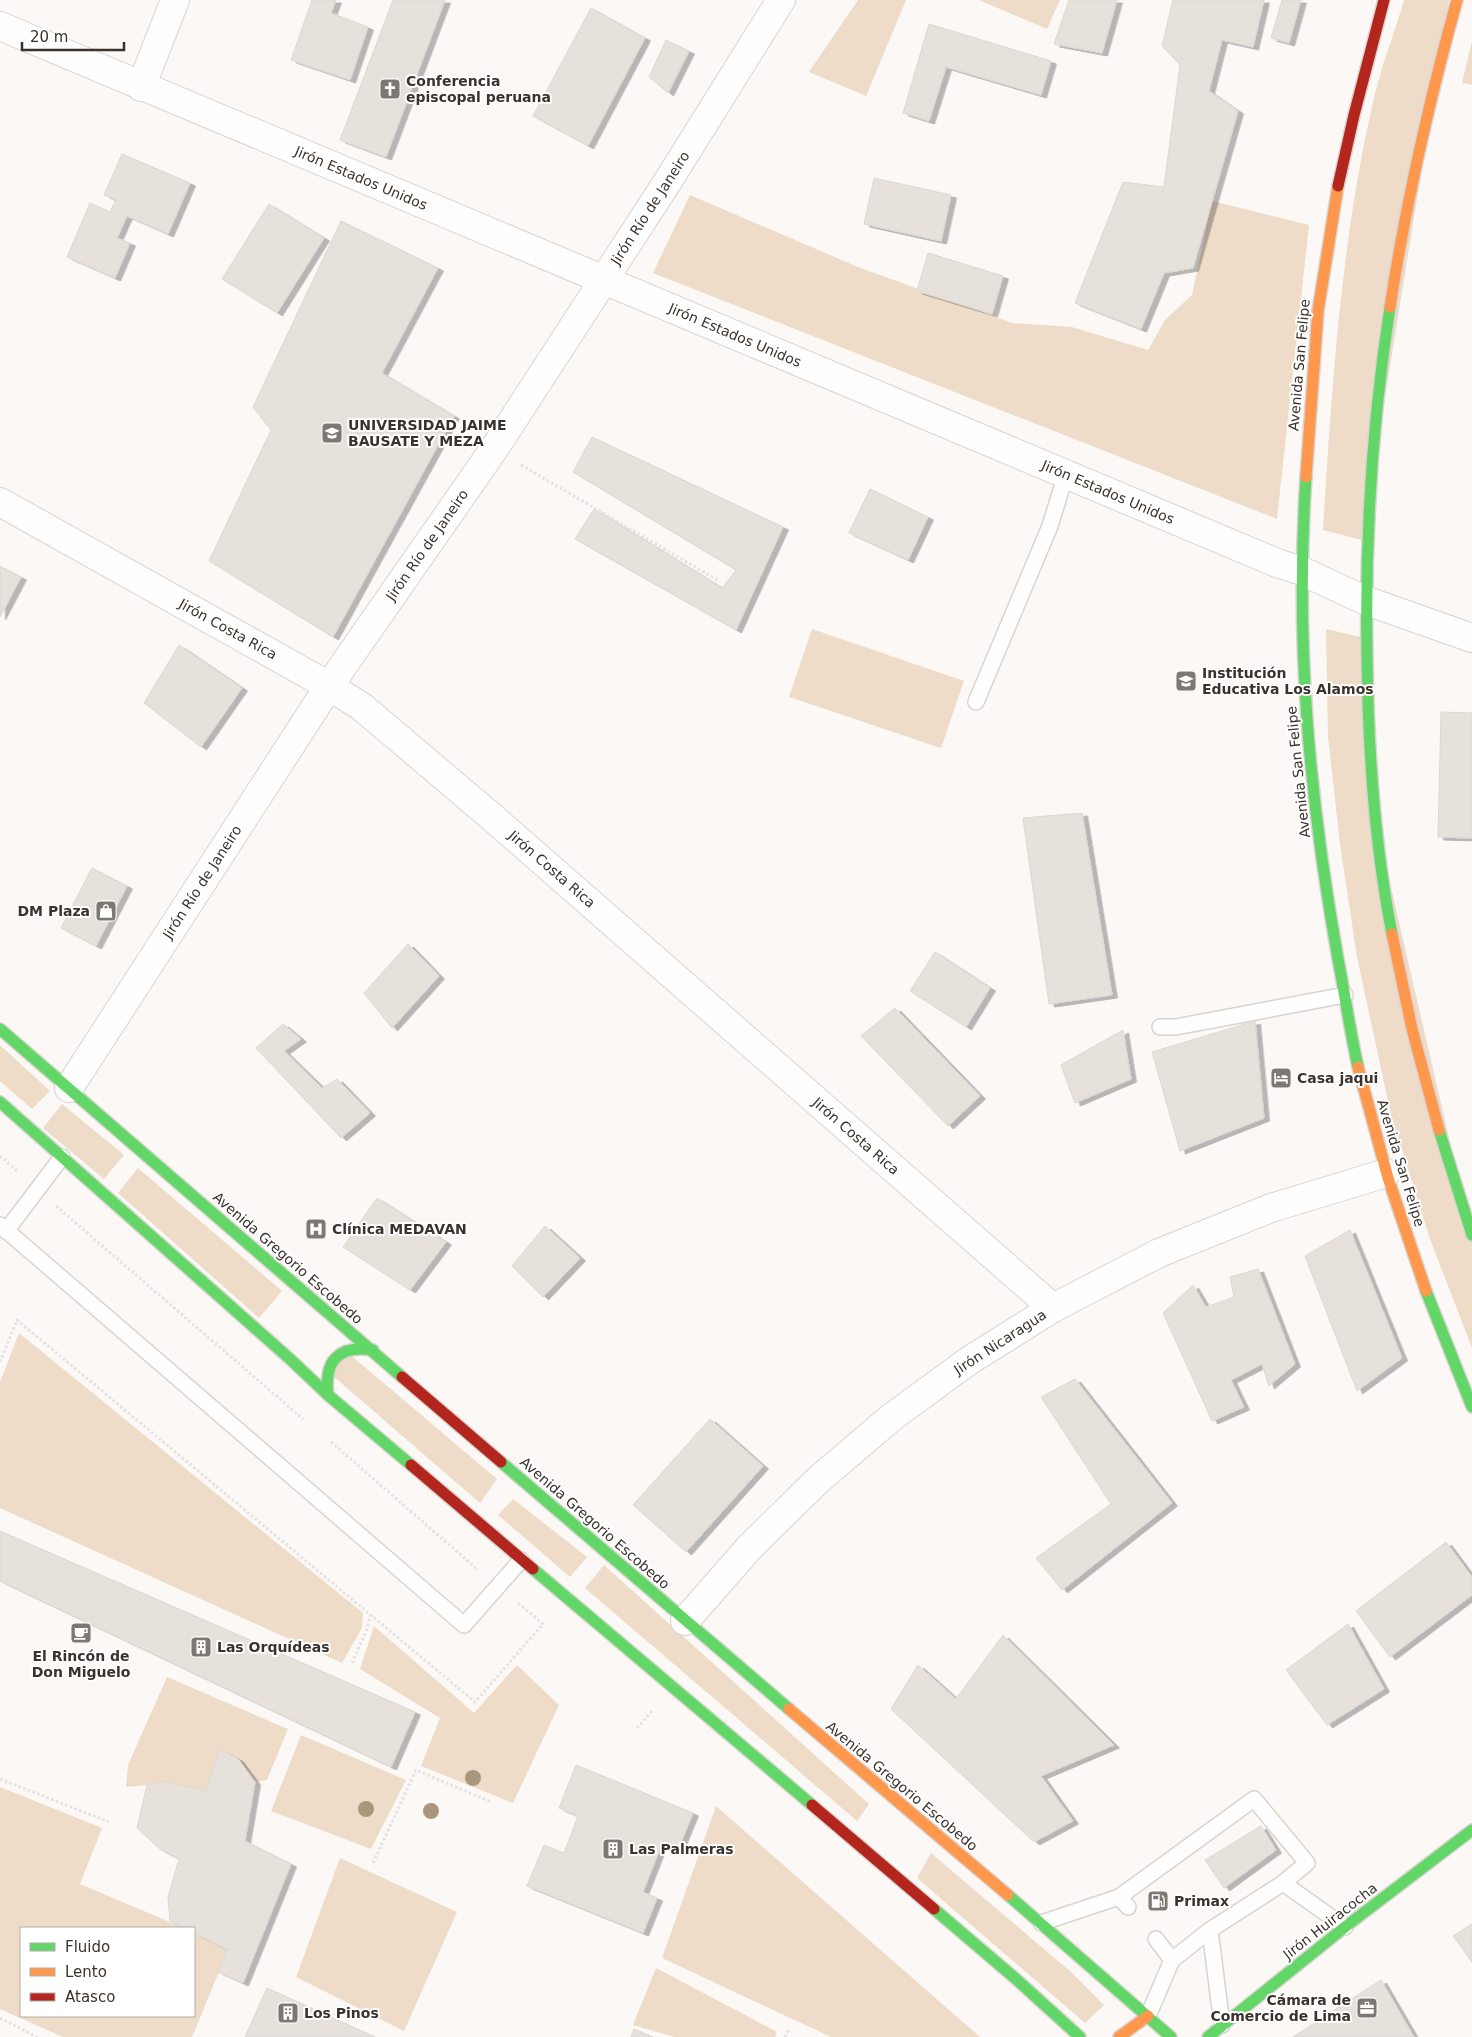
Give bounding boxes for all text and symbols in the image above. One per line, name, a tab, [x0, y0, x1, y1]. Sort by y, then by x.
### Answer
scale bar	[22, 20, 125, 52]
text: 20 m	[30, 28, 68, 46]
place label: Conferencia episcopal peruana	[406, 73, 551, 105]
church icon: Conferencia episcopal peruana	[378, 77, 402, 101]
street label: Jirón Estados Unidos	[291, 142, 430, 213]
street label: Jirón Río de Janeiro	[607, 148, 693, 269]
street label: Avenida San Felipe	[1285, 298, 1313, 432]
street label: Jirón Estados Unidos	[665, 299, 804, 370]
place label: UNIVERSIDAD JAIME BAUSATE Y MEZA	[348, 417, 506, 449]
school or university icon: UNIVERSIDAD JAIME BAUSATE Y MEZA	[320, 421, 344, 445]
street label: Jirón Estados Unidos	[1038, 456, 1177, 527]
street label: Jirón Río de Janeiro	[382, 486, 471, 604]
street label: Jirón Costa Rica	[175, 595, 280, 663]
place label: Institución Educativa Los Alamos	[1202, 665, 1374, 697]
school or university icon: Institución Educativa Los Alamos	[1174, 669, 1198, 693]
street label: Avenida San Felipe	[1283, 705, 1313, 839]
street label: Jirón Río de Janeiro	[159, 822, 245, 943]
street label: Jirón Costa Rica	[505, 826, 599, 911]
shop icon: DM Plaza	[94, 899, 118, 923]
place label: DM Plaza	[17, 903, 90, 919]
hotel icon: Casa jaqui	[1269, 1066, 1293, 1090]
place label: Casa jaqui	[1297, 1070, 1378, 1086]
street label: Jirón Costa Rica	[809, 1093, 903, 1178]
street label: Avenida San Felipe	[1374, 1097, 1428, 1229]
street label: Avenida Gregorio Escobedo	[210, 1189, 366, 1327]
hospital icon: Clínica MEDAVAN	[304, 1217, 328, 1241]
place label: Clínica MEDAVAN	[332, 1221, 467, 1237]
street label: Jirón Nicaragua	[950, 1306, 1049, 1378]
street label: Avenida Gregorio Escobedo	[517, 1454, 673, 1592]
cafe icon: El Rincón de Don Miguelo	[69, 1621, 93, 1645]
building icon: Las Orquídeas	[189, 1635, 213, 1659]
place label: Las Orquídeas	[217, 1639, 329, 1655]
place label: El Rincón de Don Miguelo	[32, 1648, 131, 1680]
street label: Avenida Gregorio Escobedo	[823, 1718, 981, 1854]
building icon: Las Palmeras	[601, 1837, 625, 1861]
place label: Las Palmeras	[629, 1841, 733, 1857]
street label: Jirón Huiracocha	[1279, 1879, 1380, 1963]
fuel station icon: Primax	[1146, 1889, 1170, 1913]
place label: Primax	[1174, 1893, 1229, 1909]
legend	[20, 1927, 195, 2017]
text: Fluido	[65, 1938, 110, 1956]
text: Lento	[65, 1963, 107, 1981]
text: Atasco	[65, 1988, 115, 2006]
place label: Cámara de Comercio de Lima	[1210, 1992, 1351, 2024]
office icon: Cámara de Comercio de Lima	[1355, 1996, 1379, 2020]
building icon: Los Pinos	[276, 2001, 300, 2025]
place label: Los Pinos	[304, 2005, 379, 2021]

